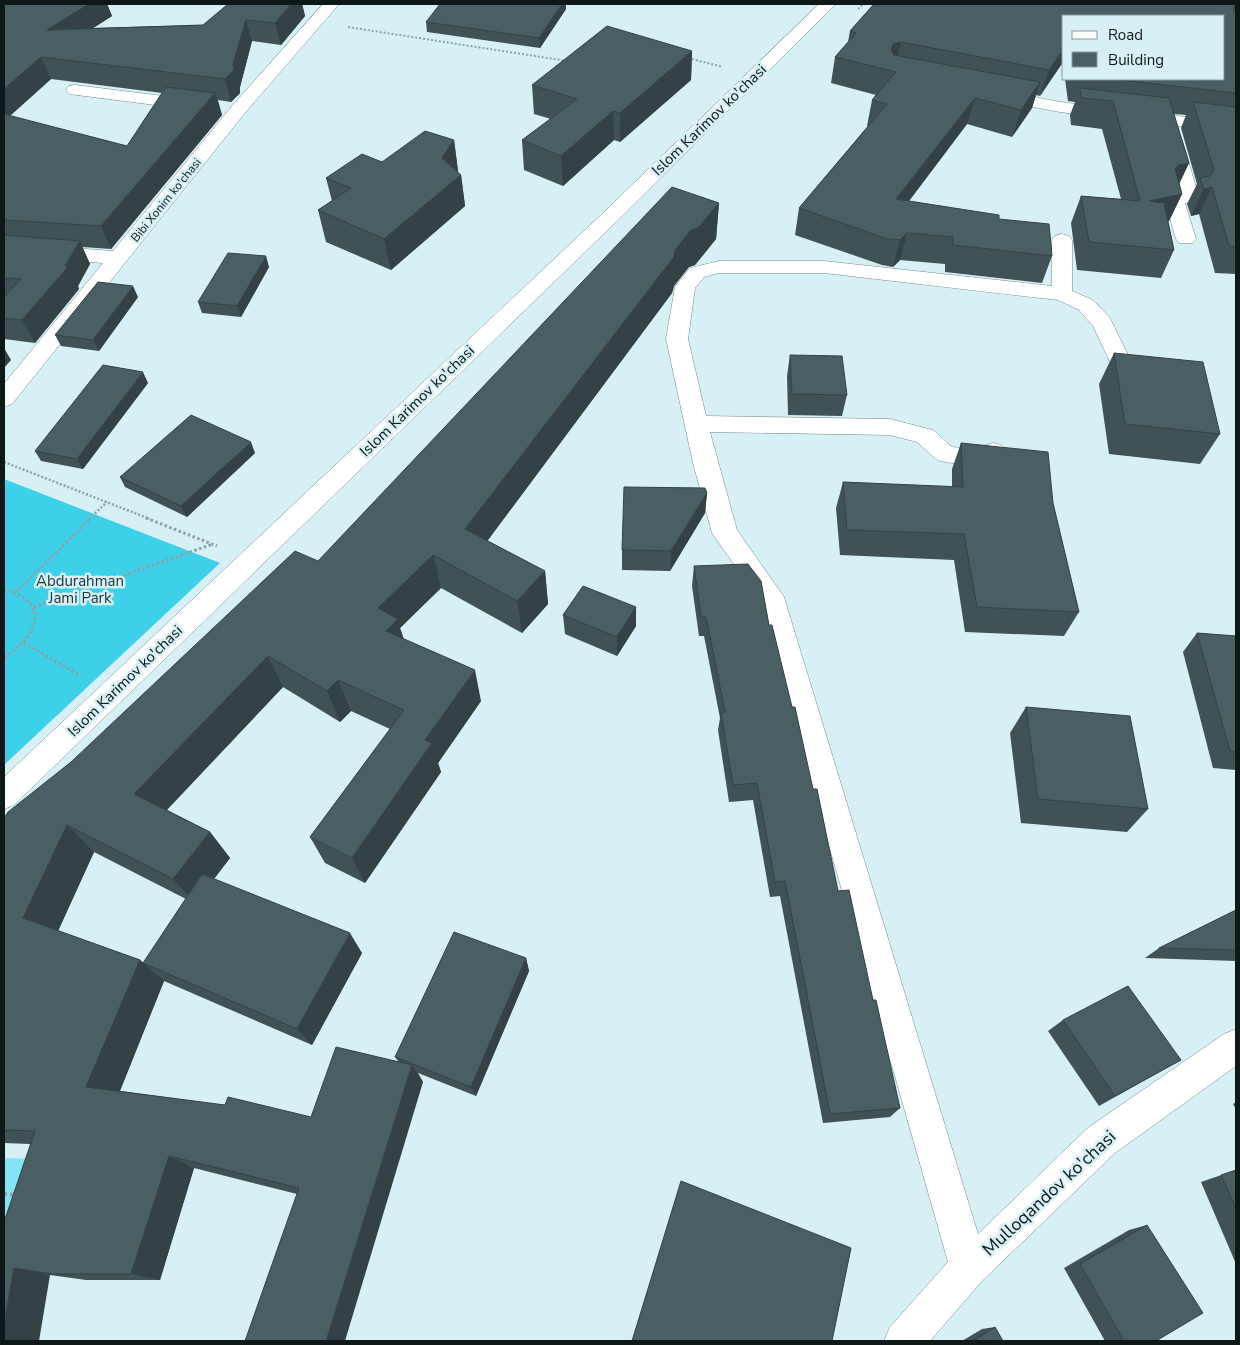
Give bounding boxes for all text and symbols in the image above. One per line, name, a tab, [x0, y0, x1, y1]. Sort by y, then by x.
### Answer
legend	[1062, 15, 1225, 80]
text: Road	[1108, 25, 1143, 45]
text: Building	[1108, 50, 1164, 70]
street label: Islom Karimov ko'chasi	[647, 60, 771, 180]
street label: Bibi Xonim ko'chasi	[127, 155, 205, 245]
street label: Islom Karimov ko'chasi	[355, 341, 479, 461]
park label: Abdurahman Jami Park	[36, 571, 124, 608]
street label: Islom Karimov ko'chasi	[63, 621, 187, 741]
street label: Mulloqandov ko'chasi	[977, 1125, 1121, 1261]

